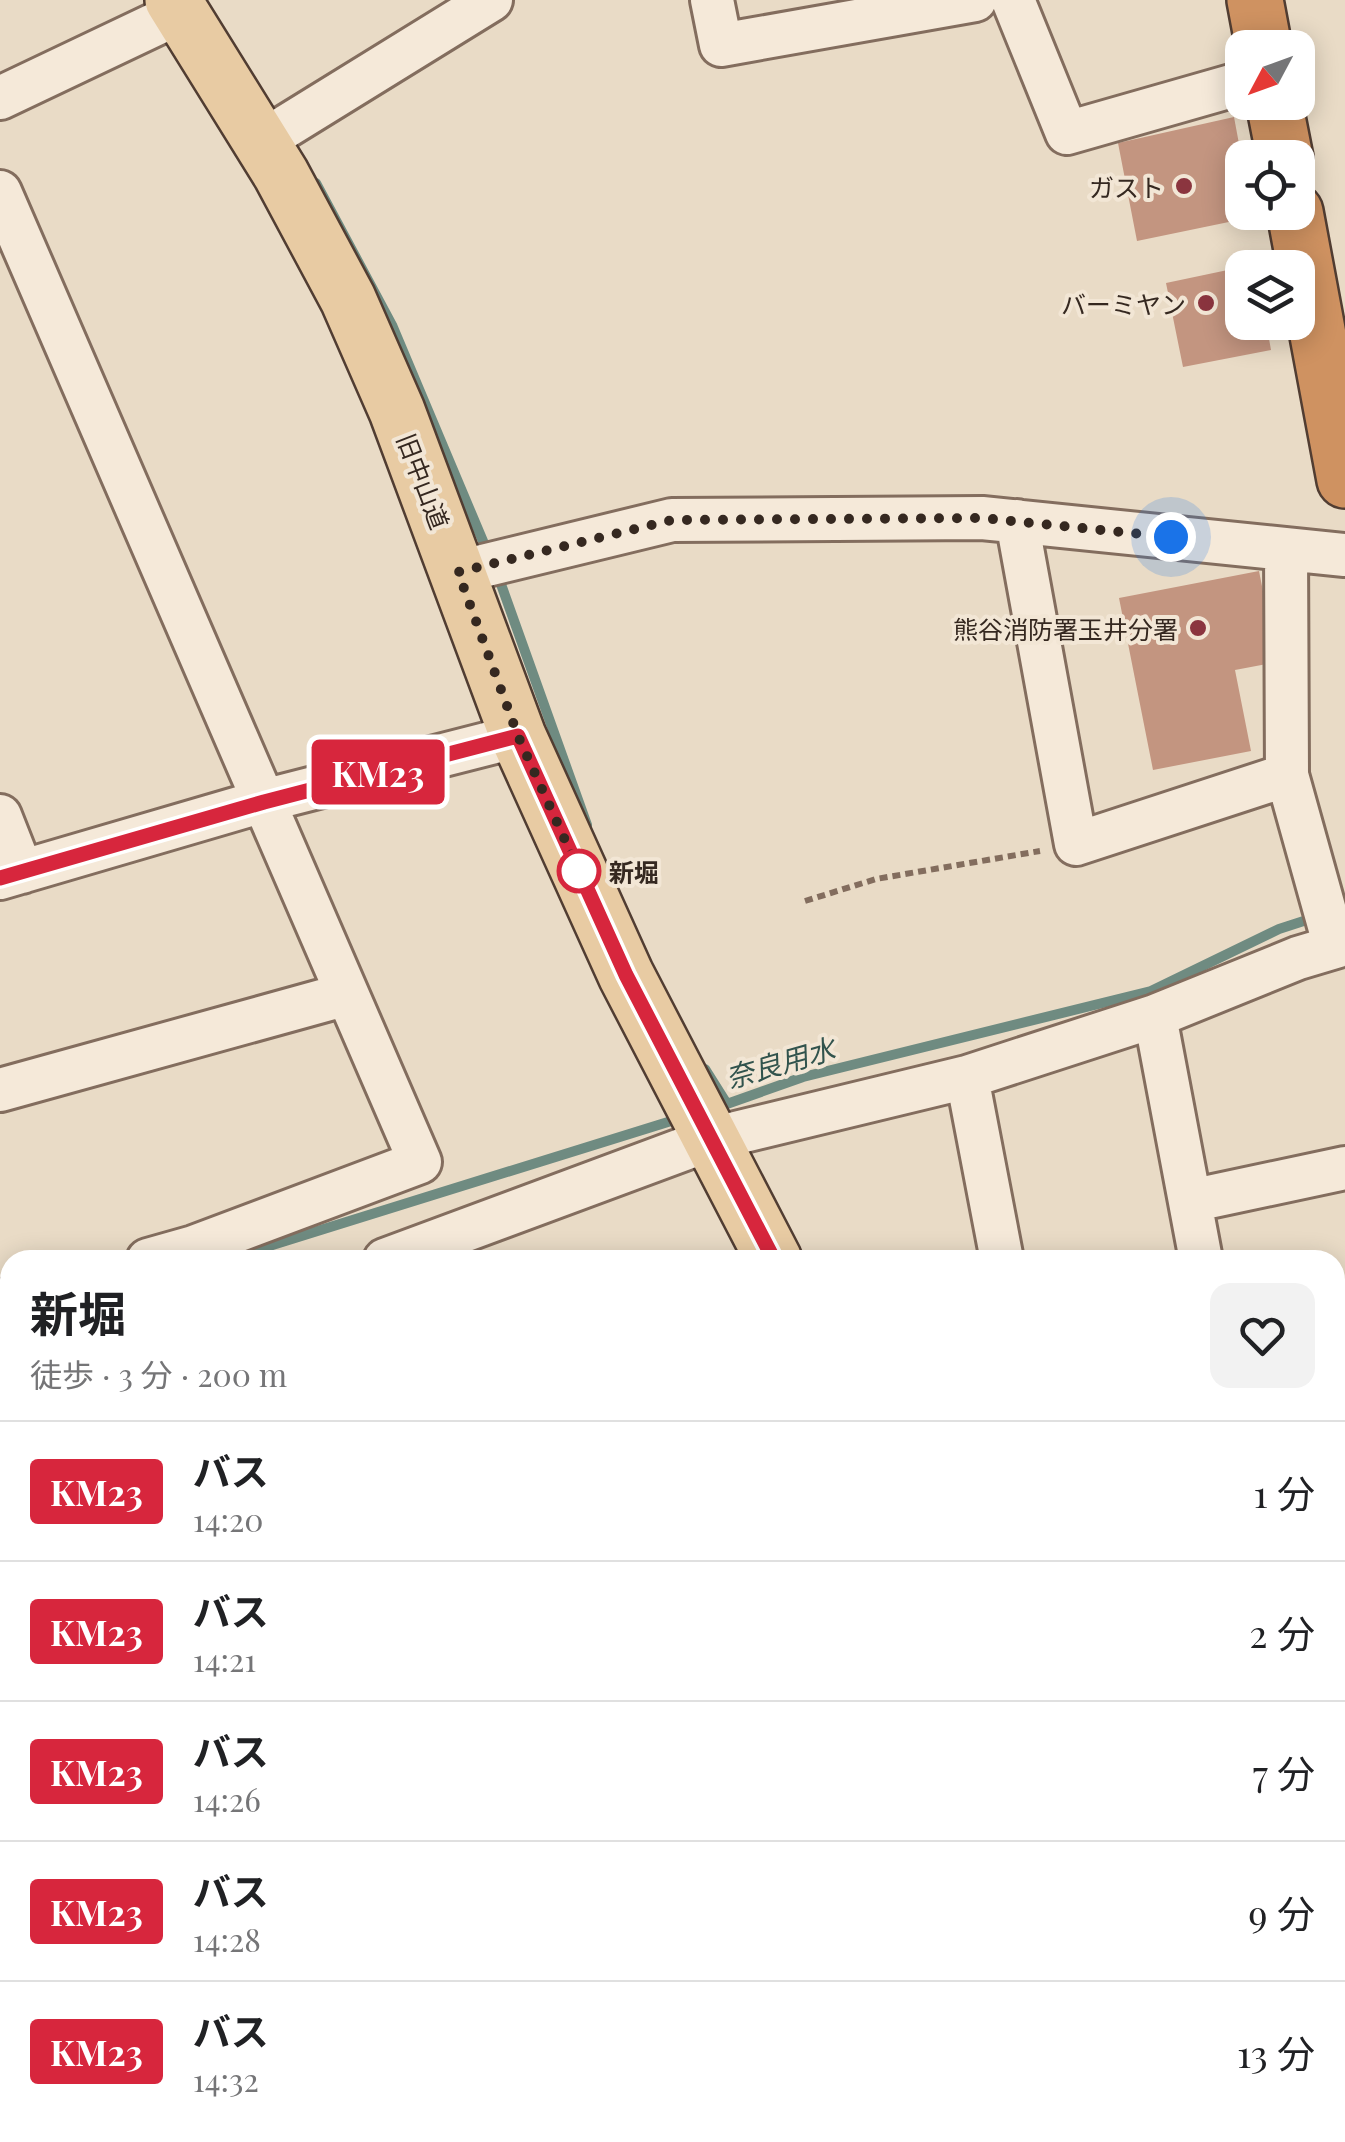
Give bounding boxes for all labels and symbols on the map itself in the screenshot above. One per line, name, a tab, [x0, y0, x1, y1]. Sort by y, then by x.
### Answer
north arrow	[1225, 30, 1315, 120]
place label: ガスト	[1089, 170, 1164, 203]
marker: ガスト	[1173, 175, 1195, 197]
place label: バーミヤン	[1061, 287, 1186, 320]
marker: バーミヤン	[1195, 292, 1217, 314]
street label: 旧中山道	[391, 428, 457, 534]
your location	[1146, 512, 1196, 562]
place label: 熊谷消防署玉井分署	[953, 612, 1178, 645]
marker: 熊谷消防署玉井分署	[1187, 617, 1209, 639]
line badge: KM23	[308, 740, 448, 804]
marker: 新堀	[558, 850, 600, 892]
place label: 新堀	[609, 855, 659, 888]
water label: 奈良用水	[721, 1028, 842, 1095]

